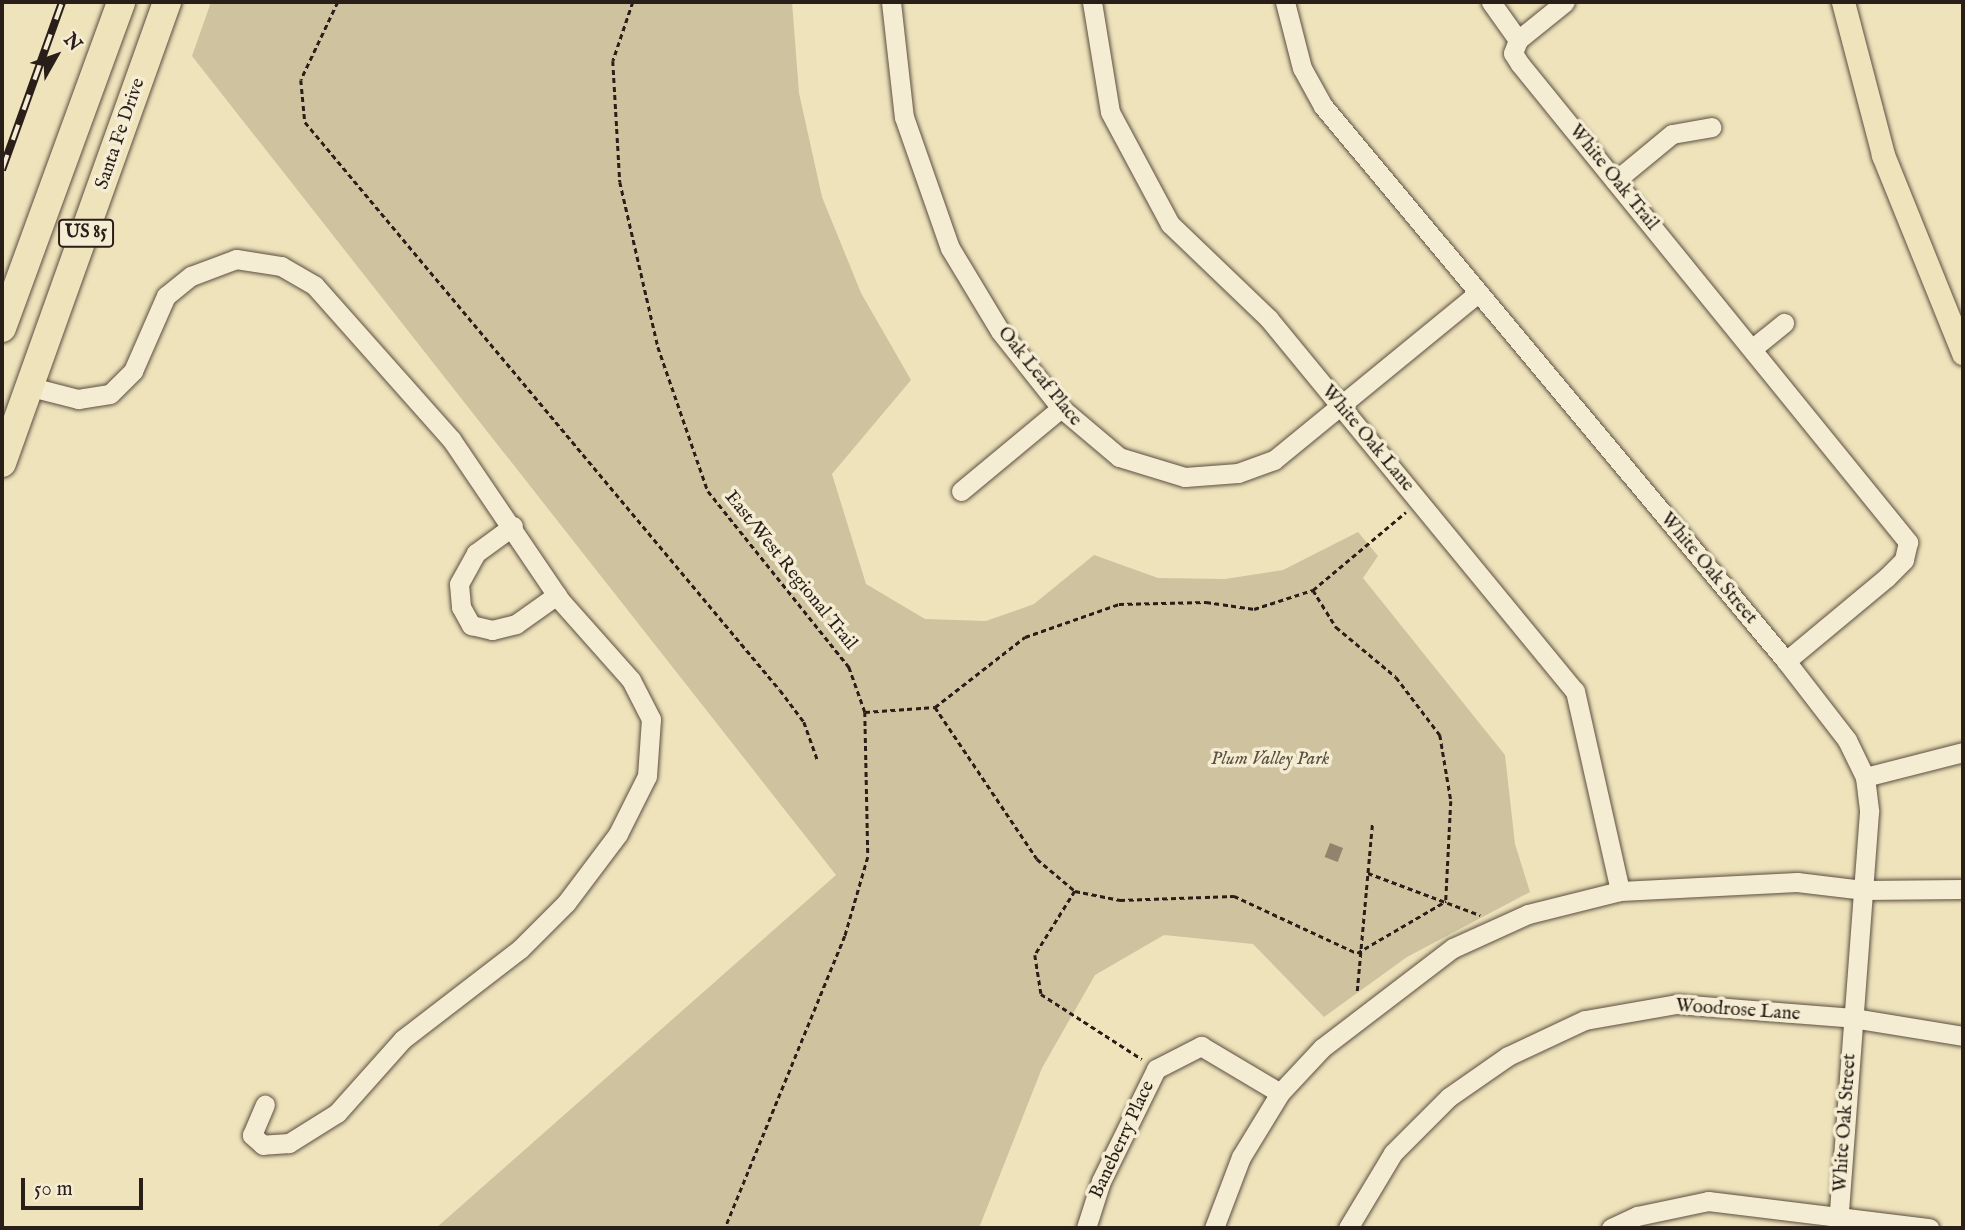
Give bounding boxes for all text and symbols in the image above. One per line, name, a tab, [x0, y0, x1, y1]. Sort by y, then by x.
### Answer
north arrow	[21, 21, 91, 91]
text: N	[58, 28, 87, 57]
street label: Santa Fe Drive	[91, 75, 151, 193]
street label: White Oak Trail	[1563, 120, 1663, 236]
road number: US 85	[58, 218, 114, 247]
street label: Oak Leaf Place	[992, 323, 1086, 431]
street label: White Oak Lane	[1316, 381, 1418, 497]
street label: East/West Regional Trail	[719, 487, 861, 655]
street label: White Oak Street	[1655, 508, 1761, 630]
park label: Plum Valley Park	[1211, 749, 1329, 771]
street label: Woodrose Lane	[1675, 995, 1801, 1027]
street label: White Oak Street	[1830, 1053, 1862, 1193]
street label: Baneberry Place	[1086, 1078, 1160, 1202]
scale bar	[24, 1164, 147, 1208]
text: 50 m	[34, 1176, 73, 1203]

